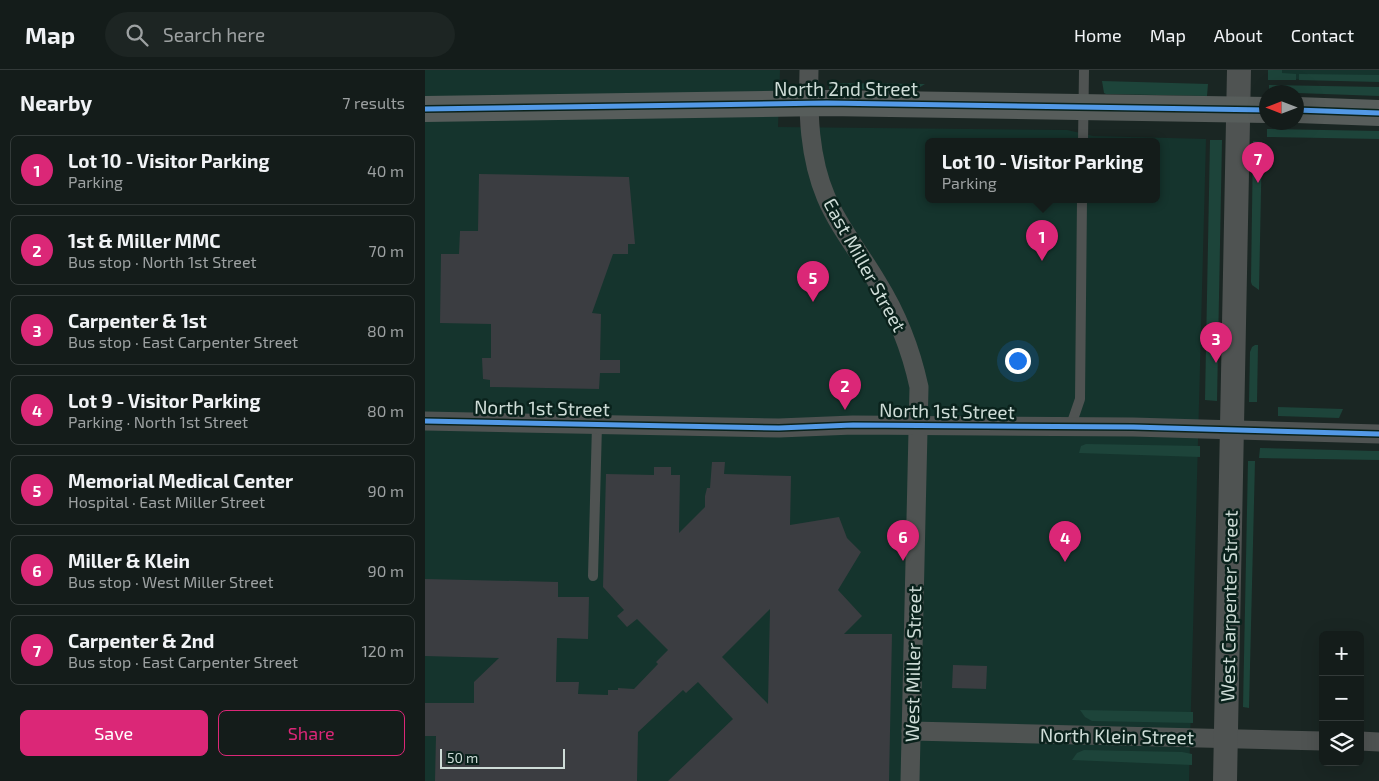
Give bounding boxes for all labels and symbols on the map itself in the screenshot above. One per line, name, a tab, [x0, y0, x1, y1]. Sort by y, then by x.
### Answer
street label: North 2nd Street	[774, 77, 918, 100]
north arrow	[1259, 85, 1304, 130]
pin: 7	[1242, 142, 1274, 183]
street label: East Miller Street	[819, 194, 912, 336]
pin: 1	[1026, 220, 1058, 261]
pin: 5	[797, 261, 829, 302]
pin: 3	[1200, 322, 1232, 363]
your location	[1005, 348, 1031, 374]
pin: 2	[829, 369, 861, 410]
street label: North 1st Street	[474, 395, 610, 420]
street label: North 1st Street	[879, 398, 1015, 423]
street label: West Carpenter Street	[1215, 510, 1242, 702]
pin: 6	[887, 520, 919, 561]
pin: 4	[1049, 521, 1081, 562]
street label: West Miller Street	[900, 586, 925, 742]
street label: North Klein Street	[1040, 723, 1194, 748]
scale bar	[440, 746, 565, 769]

